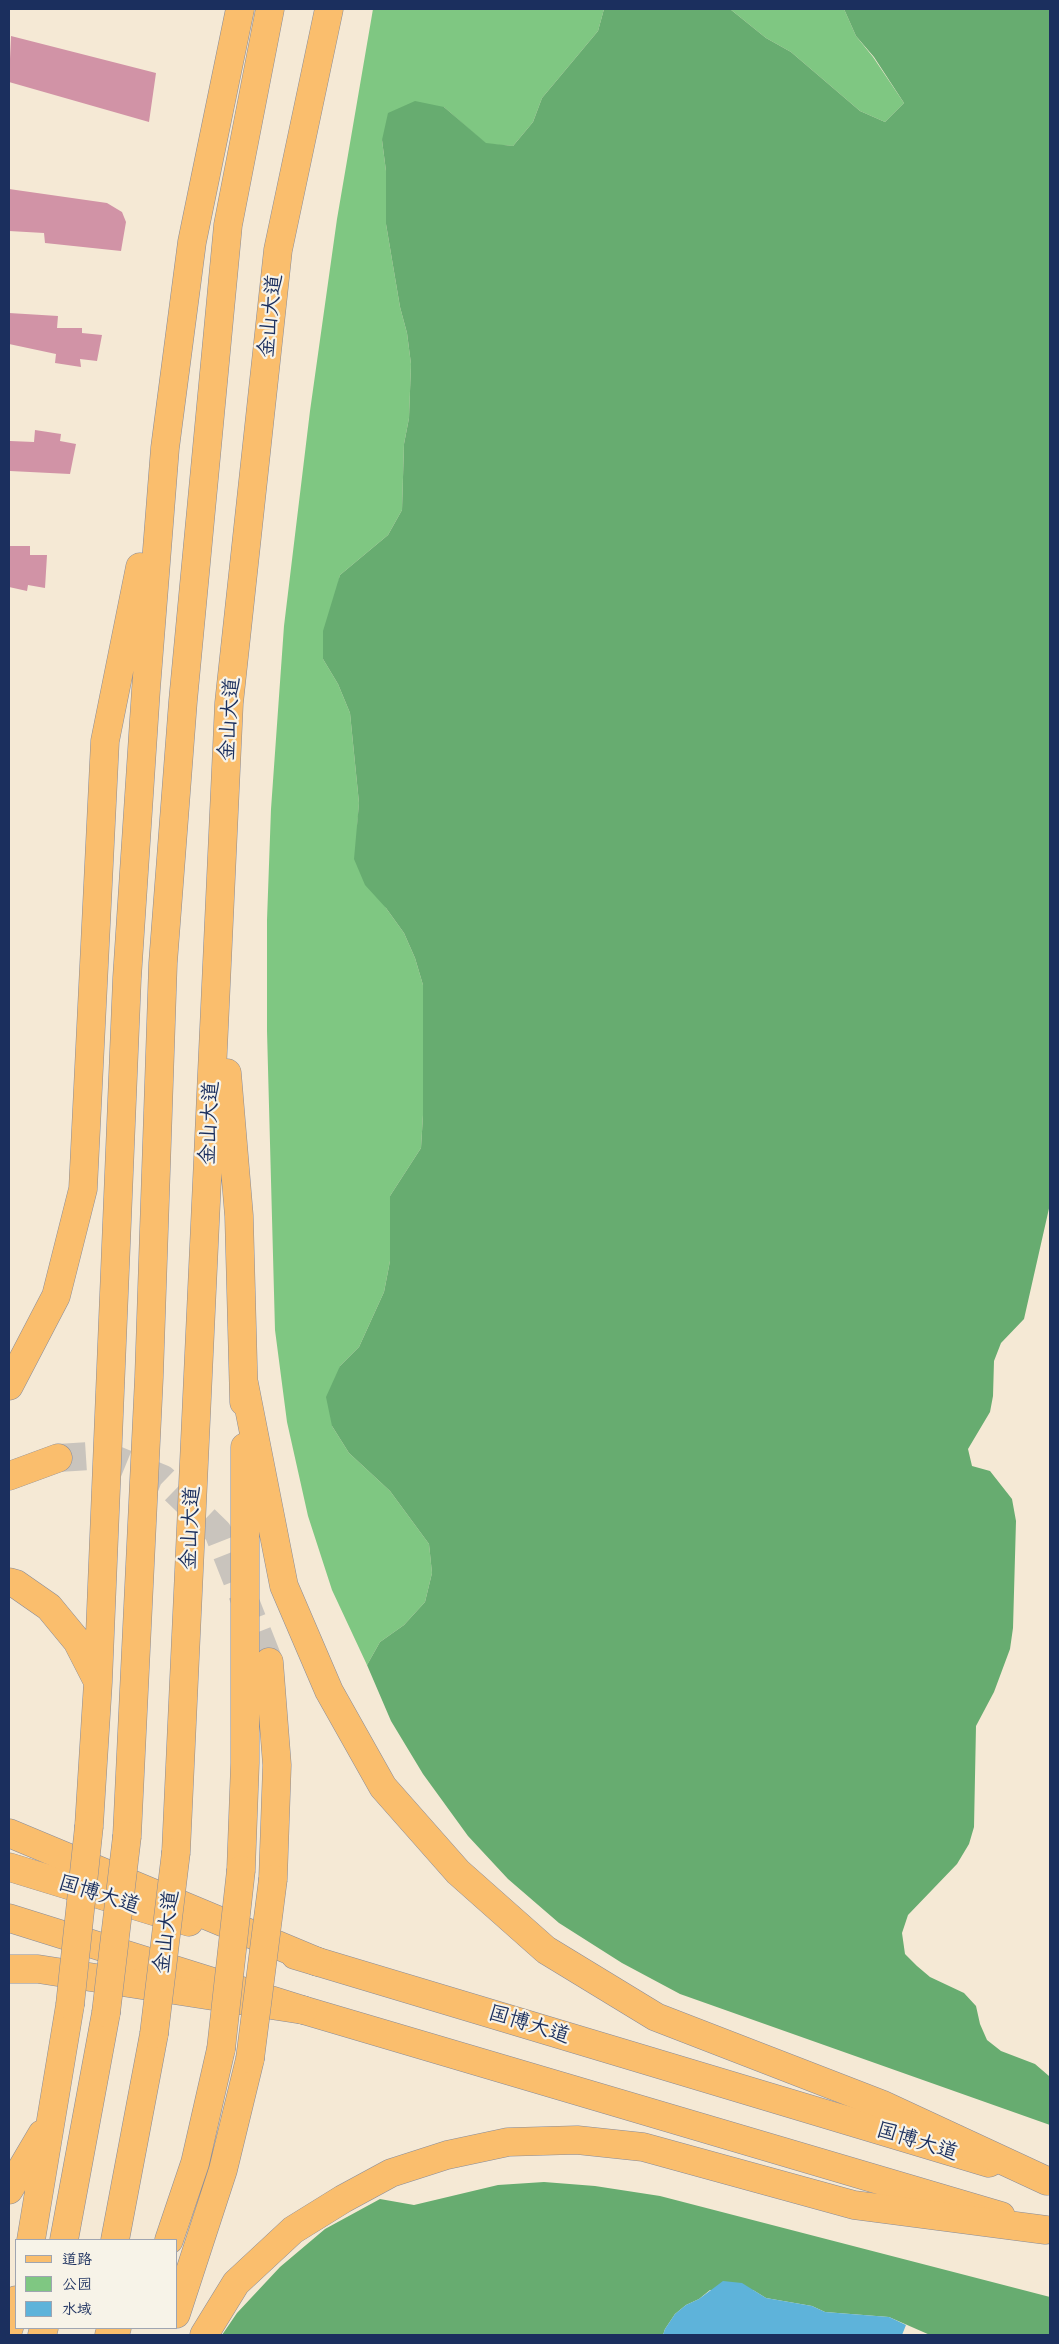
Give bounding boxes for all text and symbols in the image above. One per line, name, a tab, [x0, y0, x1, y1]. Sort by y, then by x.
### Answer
street label: 金山大道	[254, 273, 288, 359]
street label: 金山大道	[215, 676, 245, 762]
street label: 金山大道	[195, 1080, 225, 1166]
street label: 金山大道	[176, 1485, 206, 1571]
street label: 国博大道	[55, 1871, 143, 1919]
street label: 金山大道	[149, 1889, 185, 1975]
street label: 国博大道	[485, 2001, 573, 2049]
street label: 国博大道	[873, 2118, 961, 2166]
legend	[15, 2239, 178, 2329]
text: 道路	[62, 2250, 92, 2269]
text: 公园	[62, 2275, 92, 2294]
text: 水域	[62, 2300, 92, 2319]

